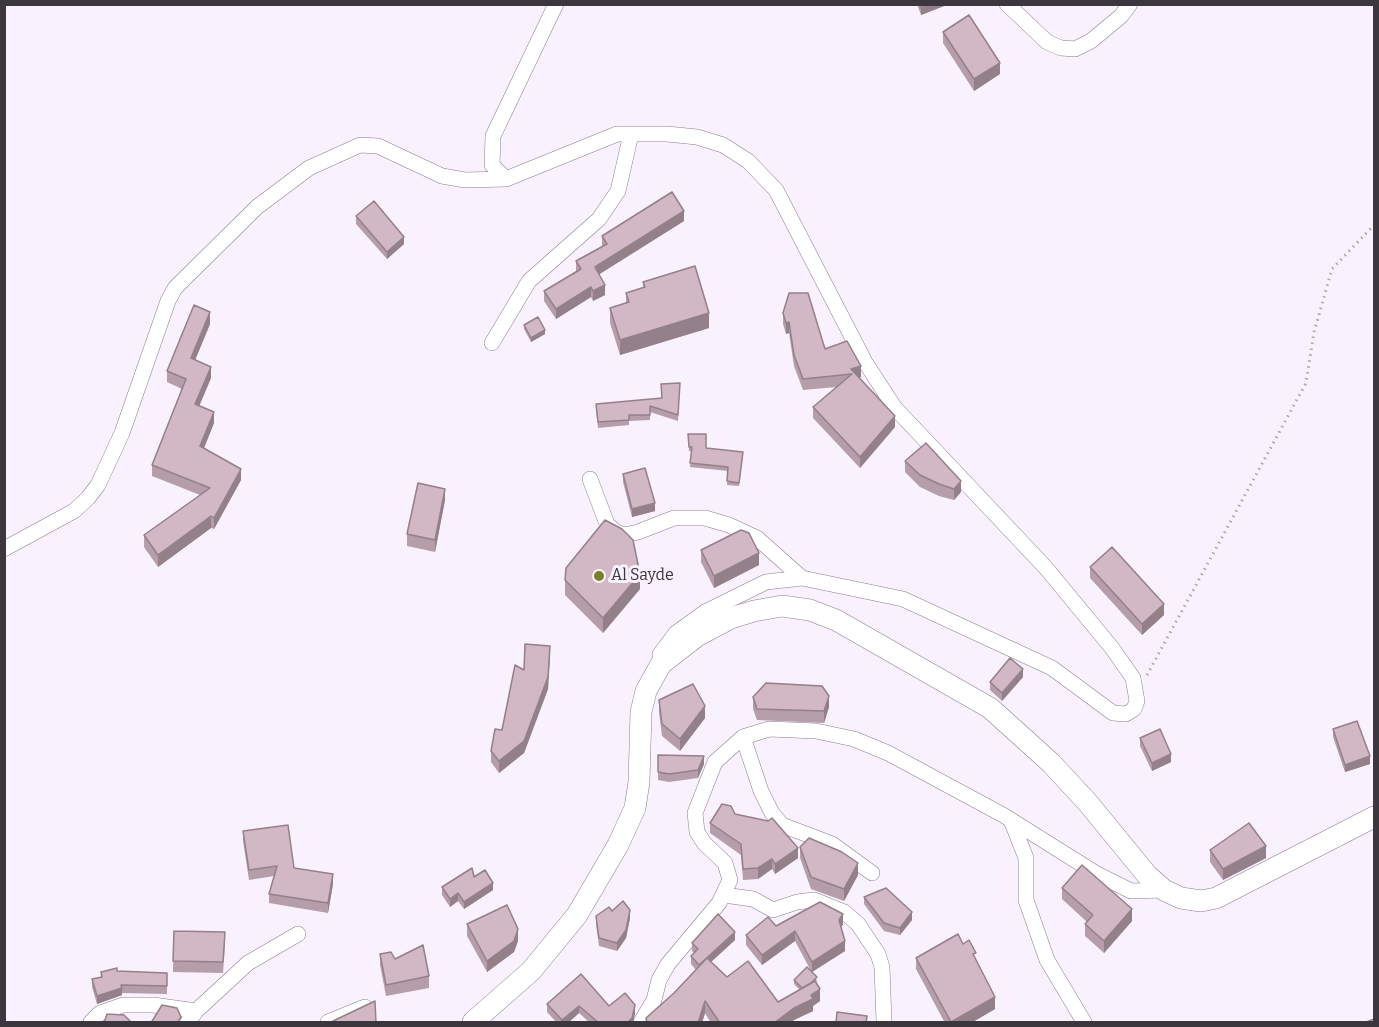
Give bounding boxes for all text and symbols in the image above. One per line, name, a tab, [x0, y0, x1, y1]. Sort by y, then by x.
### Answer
place label: Al Sayde	[611, 566, 674, 586]
marker: Al Sayde	[592, 569, 606, 583]

